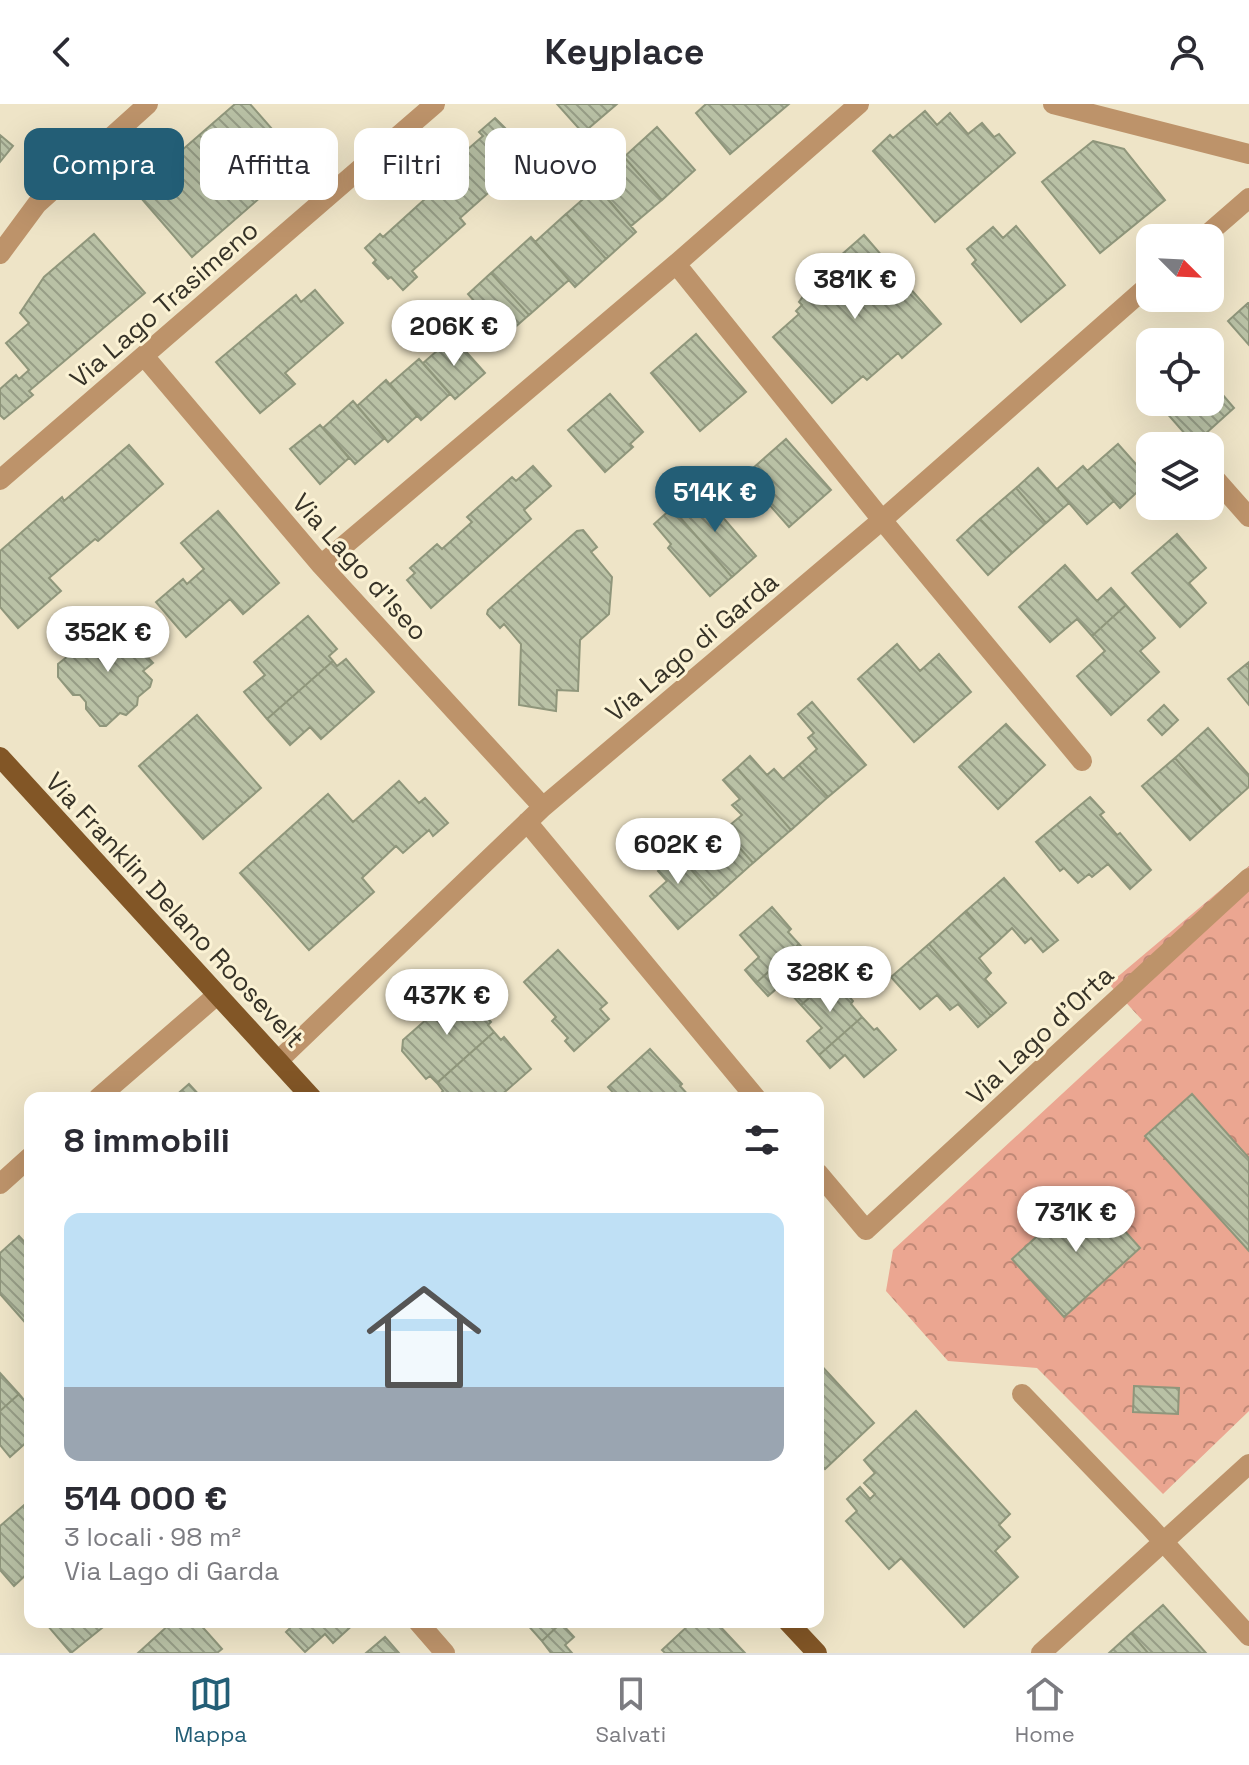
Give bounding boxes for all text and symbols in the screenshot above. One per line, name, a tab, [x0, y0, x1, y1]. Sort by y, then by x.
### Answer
text: Keyplace	[545, 29, 704, 75]
icon: back	[40, 30, 84, 74]
icon: person	[1165, 30, 1209, 74]
chip: Compra	[24, 128, 184, 200]
chip: Affitta	[200, 128, 338, 200]
chip: Filtri	[354, 128, 469, 200]
chip: Nuovo	[485, 128, 626, 200]
street label: Via Lago Trasimeno	[63, 213, 265, 395]
north arrow	[1136, 224, 1224, 312]
map controls	[1136, 224, 1224, 520]
pin: 381K €	[790, 253, 920, 321]
text: 381K €	[813, 262, 897, 296]
pin: 206K €	[389, 300, 519, 368]
text: 206K €	[410, 309, 498, 343]
button: locate	[1136, 328, 1224, 416]
button: layers	[1136, 432, 1224, 520]
pin: 514K €	[650, 466, 780, 534]
text: 514K €	[673, 475, 757, 509]
street label: Via Lago d'Iseo	[285, 486, 435, 648]
street label: Via Lago di Garda	[599, 565, 785, 729]
pin: 352K €	[43, 606, 173, 674]
text: 352K €	[64, 615, 152, 649]
street label: Via Franklin Delano Roosevelt	[38, 765, 312, 1055]
pin: 602K €	[613, 818, 743, 886]
text: 602K €	[634, 827, 722, 861]
pin: 328K €	[765, 946, 895, 1014]
text: 328K €	[786, 955, 874, 989]
street label: Via Lago d'Orta	[959, 958, 1121, 1112]
pin: 437K €	[382, 969, 512, 1037]
text: 437K €	[403, 978, 491, 1012]
icon: filters	[740, 1118, 784, 1162]
text: 8 immobili	[64, 1119, 230, 1162]
pin: 731K €	[1011, 1186, 1141, 1254]
text: 731K €	[1035, 1195, 1117, 1229]
icon: home	[352, 1265, 496, 1409]
text: 514 000 €	[64, 1477, 227, 1520]
text: 3 locali · 98 m²	[64, 1520, 241, 1554]
text: Via Lago di Garda	[64, 1554, 279, 1588]
tab: Mappa	[174, 1672, 247, 1748]
tab: Salvati	[596, 1672, 666, 1748]
tab: Home	[1015, 1672, 1075, 1748]

